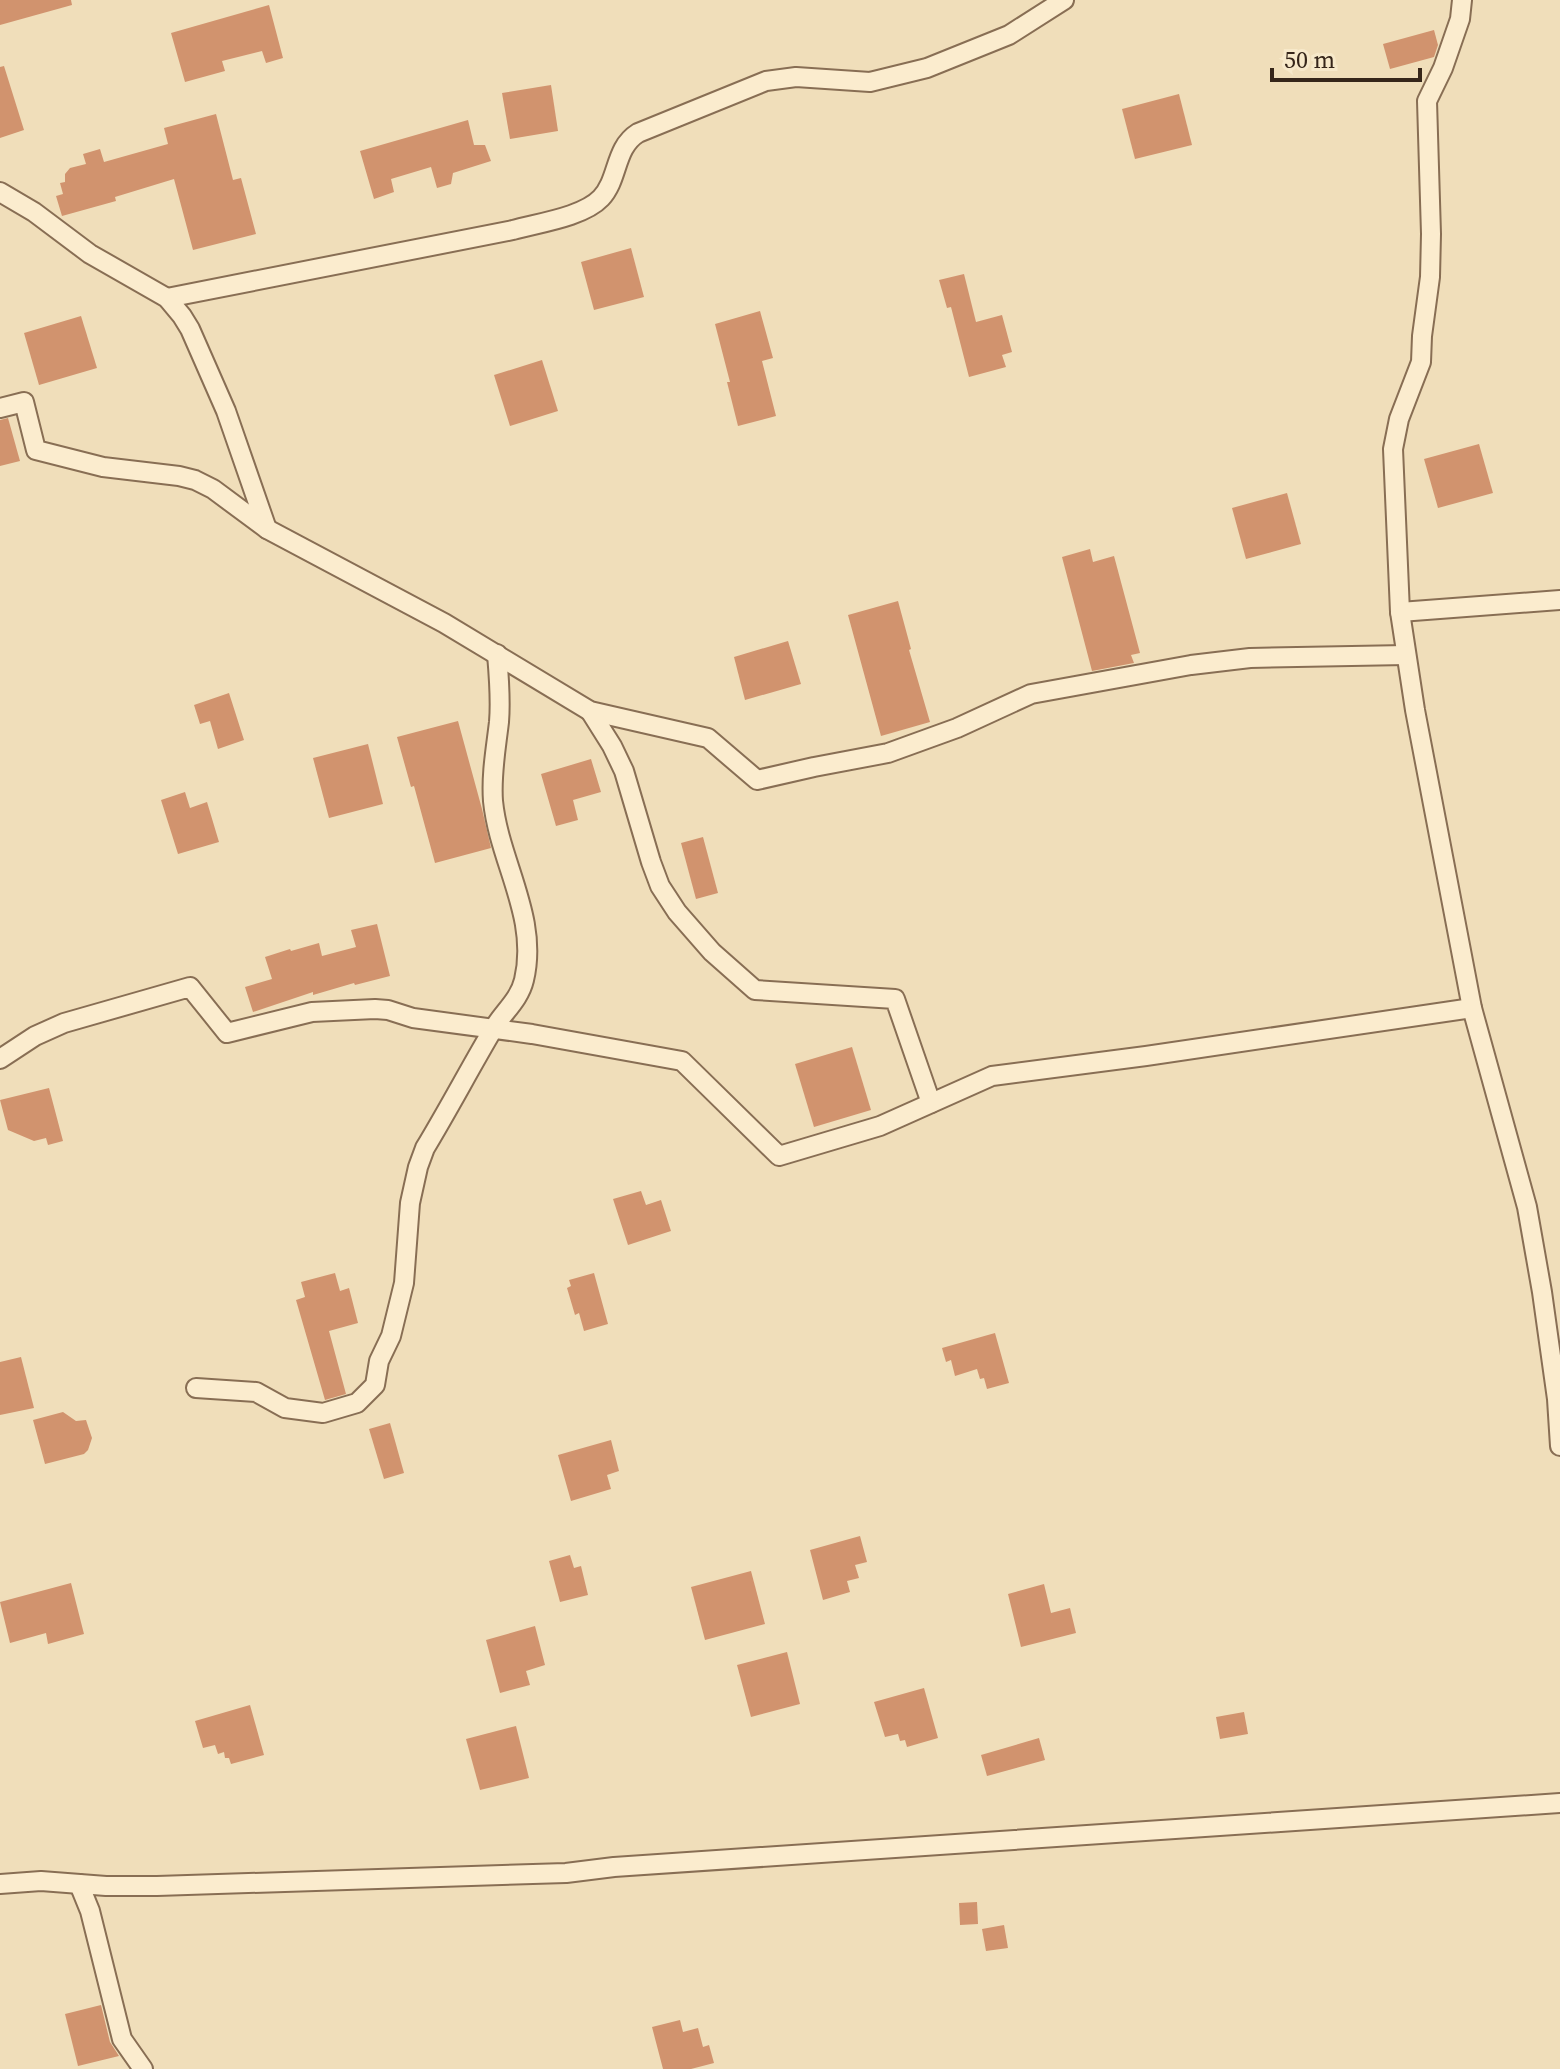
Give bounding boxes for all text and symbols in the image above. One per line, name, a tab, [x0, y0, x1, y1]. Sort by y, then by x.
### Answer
scale bar	[1272, 32, 1420, 82]
text: 50 m	[1284, 43, 1335, 76]

